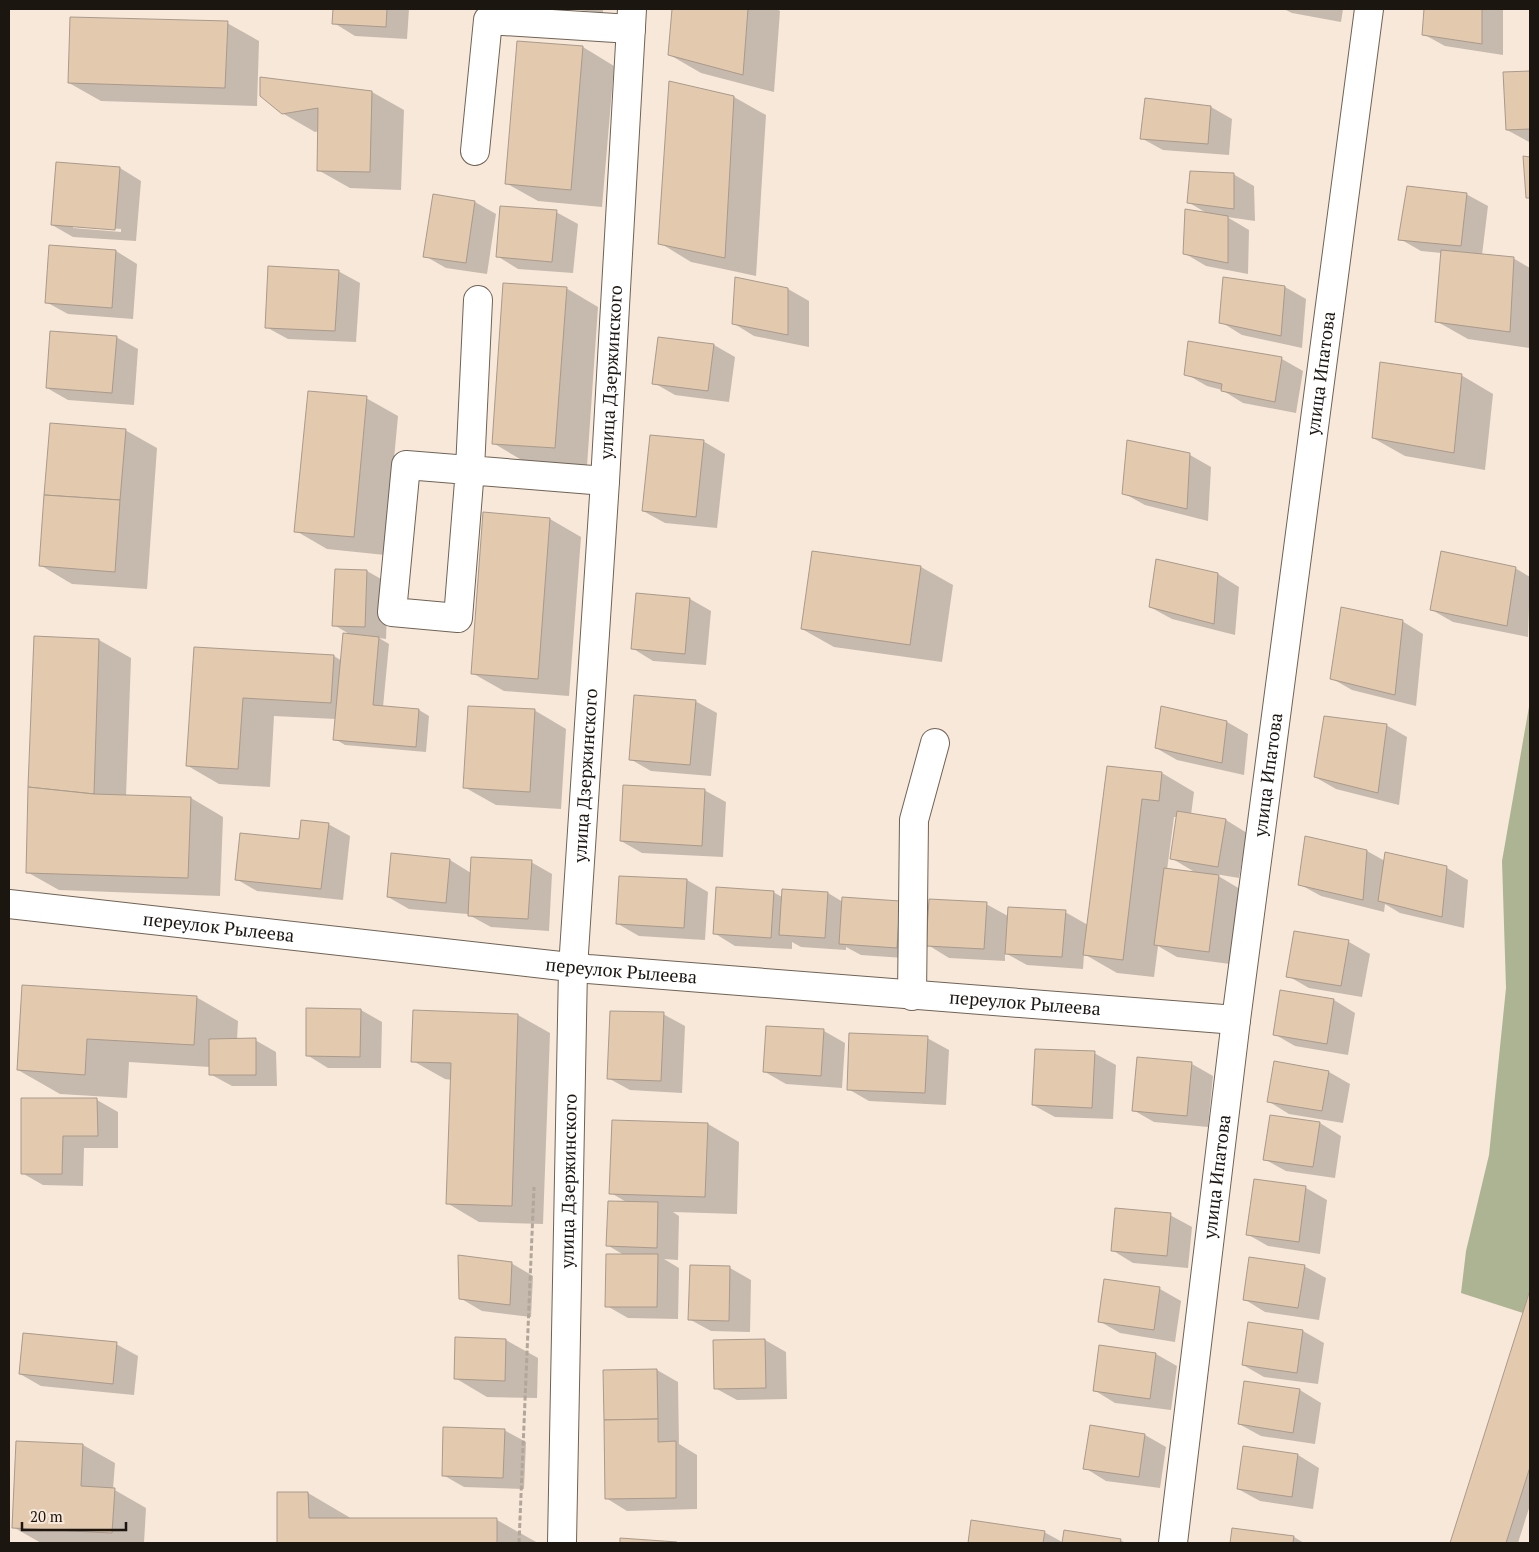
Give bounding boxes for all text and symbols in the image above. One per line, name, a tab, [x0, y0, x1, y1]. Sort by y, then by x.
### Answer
street label: улица Дзержинского	[593, 284, 627, 461]
street label: улица Ипатова	[1300, 310, 1340, 438]
street label: улица Дзержинского	[567, 688, 602, 864]
street label: улица Ипатова	[1247, 711, 1287, 839]
street label: переулок Рылеева	[142, 906, 296, 947]
street label: переулок Рылеева	[544, 951, 698, 989]
street label: переулок Рылеева	[948, 984, 1102, 1020]
street label: улица Дзержинского	[554, 1093, 582, 1270]
street label: улица Ипатова	[1197, 1113, 1236, 1241]
scale bar	[22, 1500, 126, 1532]
text: 20 m	[30, 1506, 63, 1526]

